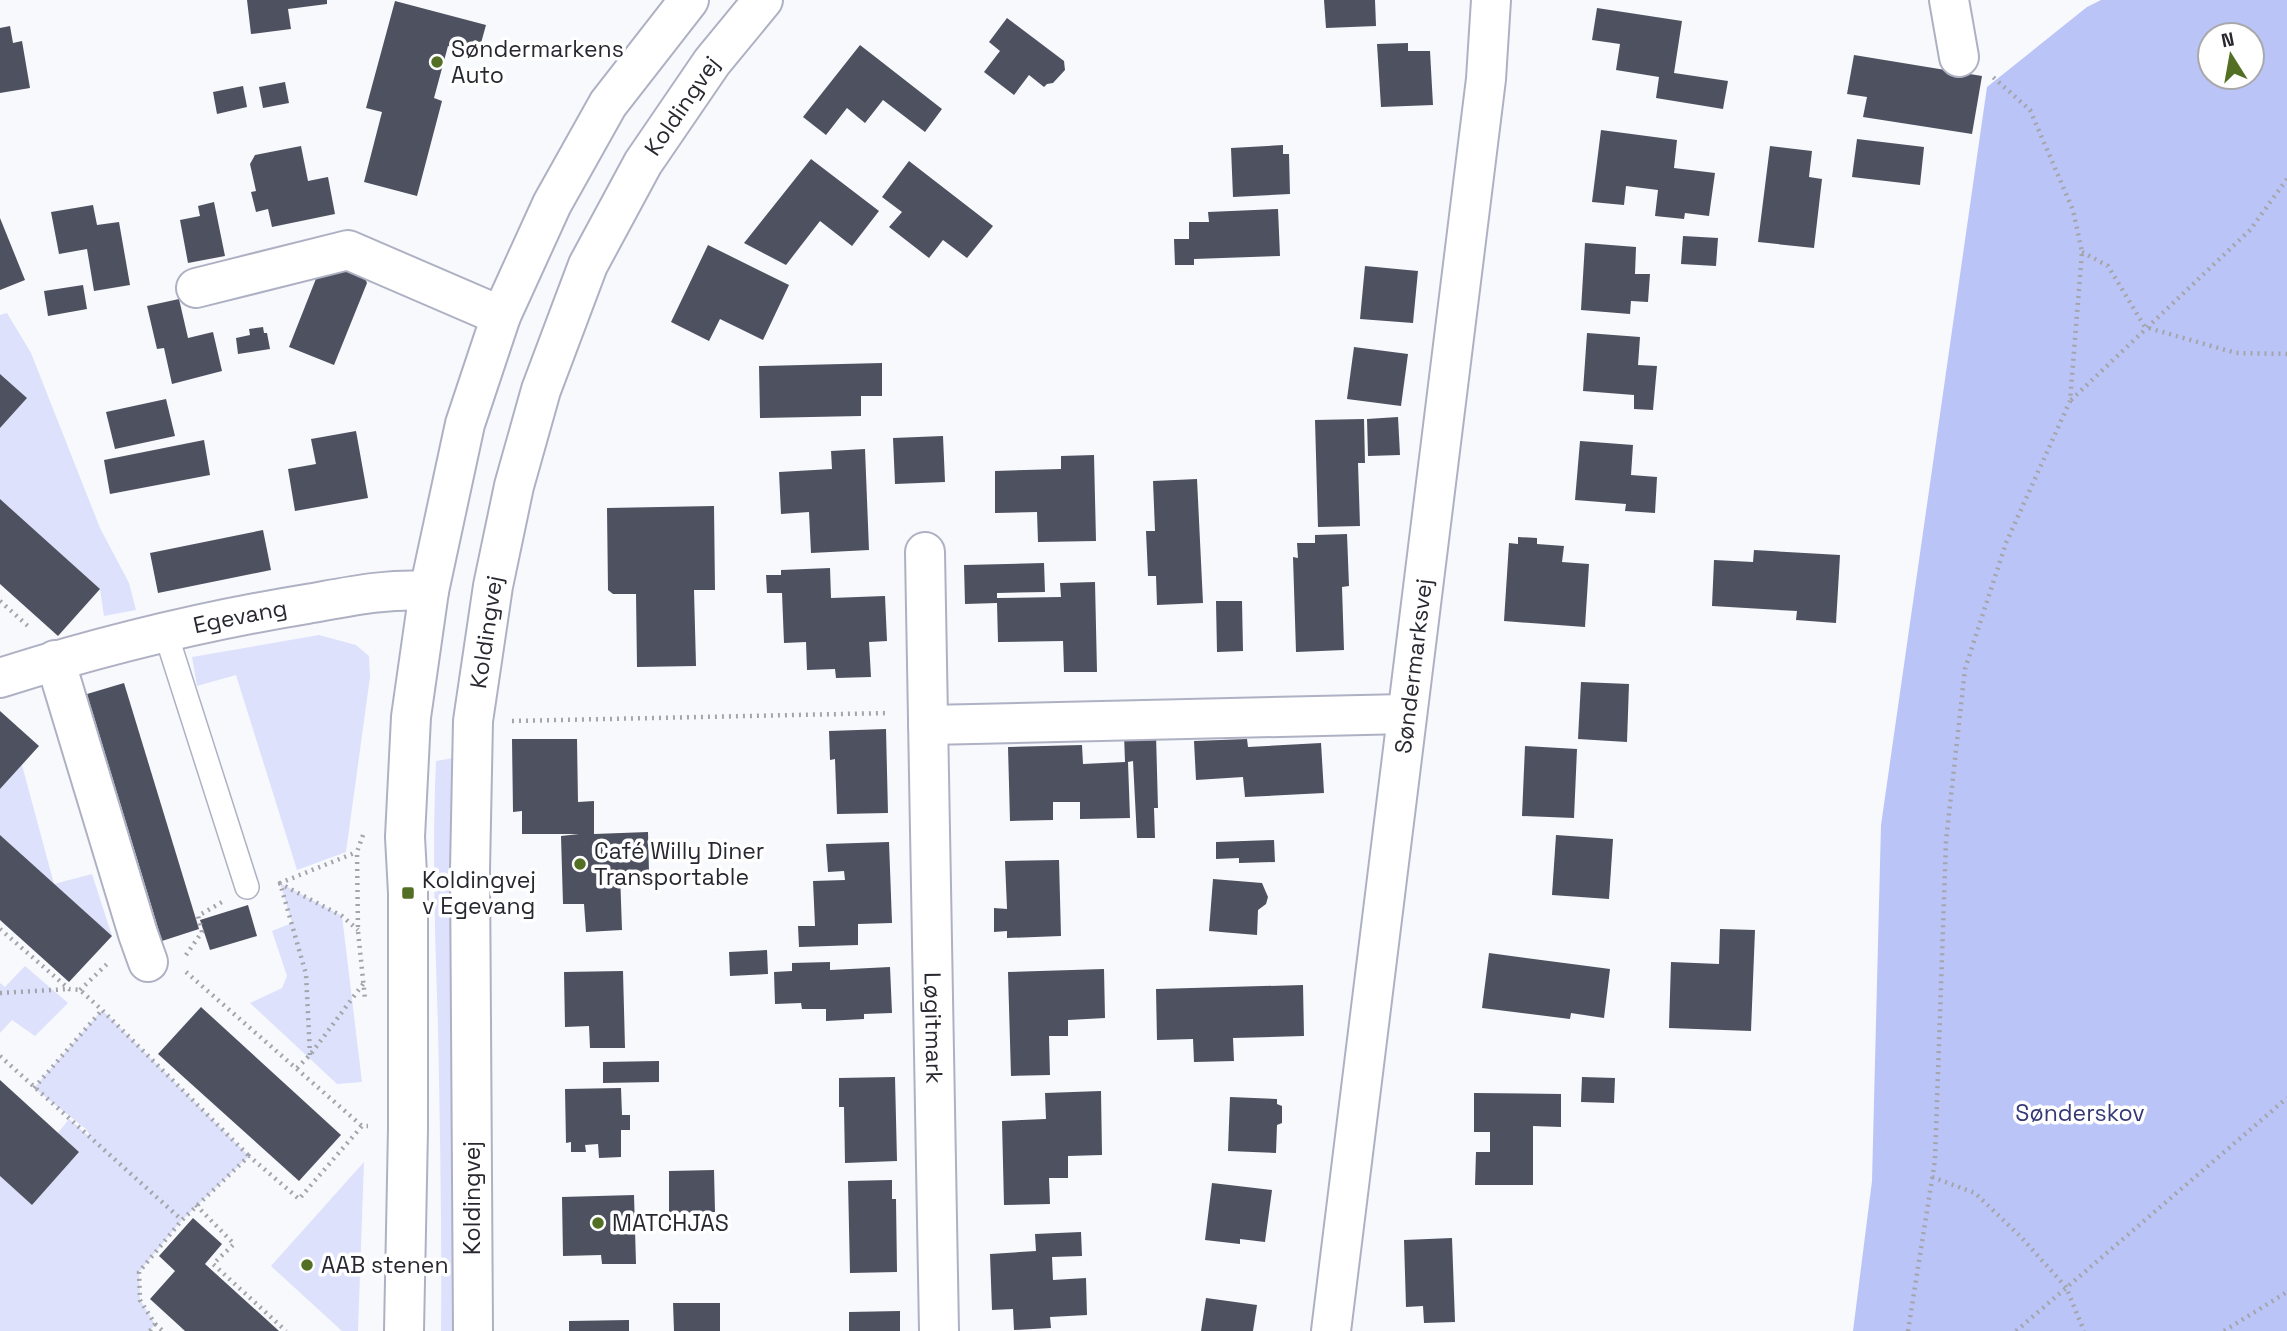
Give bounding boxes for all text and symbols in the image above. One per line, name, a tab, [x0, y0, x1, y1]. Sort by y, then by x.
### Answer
north arrow	[2196, 21, 2266, 91]
text: N	[2219, 26, 2236, 53]
place label: Søndermarkens Auto	[451, 34, 624, 90]
street label: Koldingvej	[637, 50, 726, 161]
marker: Søndermarkens Auto	[429, 54, 445, 70]
street label: Koldingvej	[463, 573, 510, 691]
street label: Søndermarksvej	[1388, 577, 1439, 755]
street label: Egevang	[190, 593, 289, 640]
place label: Café Willy Diner Transportable	[594, 836, 765, 892]
marker: Café Willy Diner Transportable	[572, 856, 588, 872]
place label: Koldingvej v Egevang	[422, 865, 536, 921]
marker: Koldingvej v Egevang	[400, 885, 416, 901]
street label: Løgitmark	[918, 972, 950, 1084]
park label: Sønderskov	[2015, 1098, 2145, 1128]
street label: Koldingvej	[457, 1141, 487, 1255]
place label: MATCHJAS	[612, 1208, 729, 1238]
marker: MATCHJAS	[590, 1215, 606, 1231]
place label: AAB stenen	[321, 1250, 449, 1280]
marker: AAB stenen	[299, 1257, 315, 1273]

